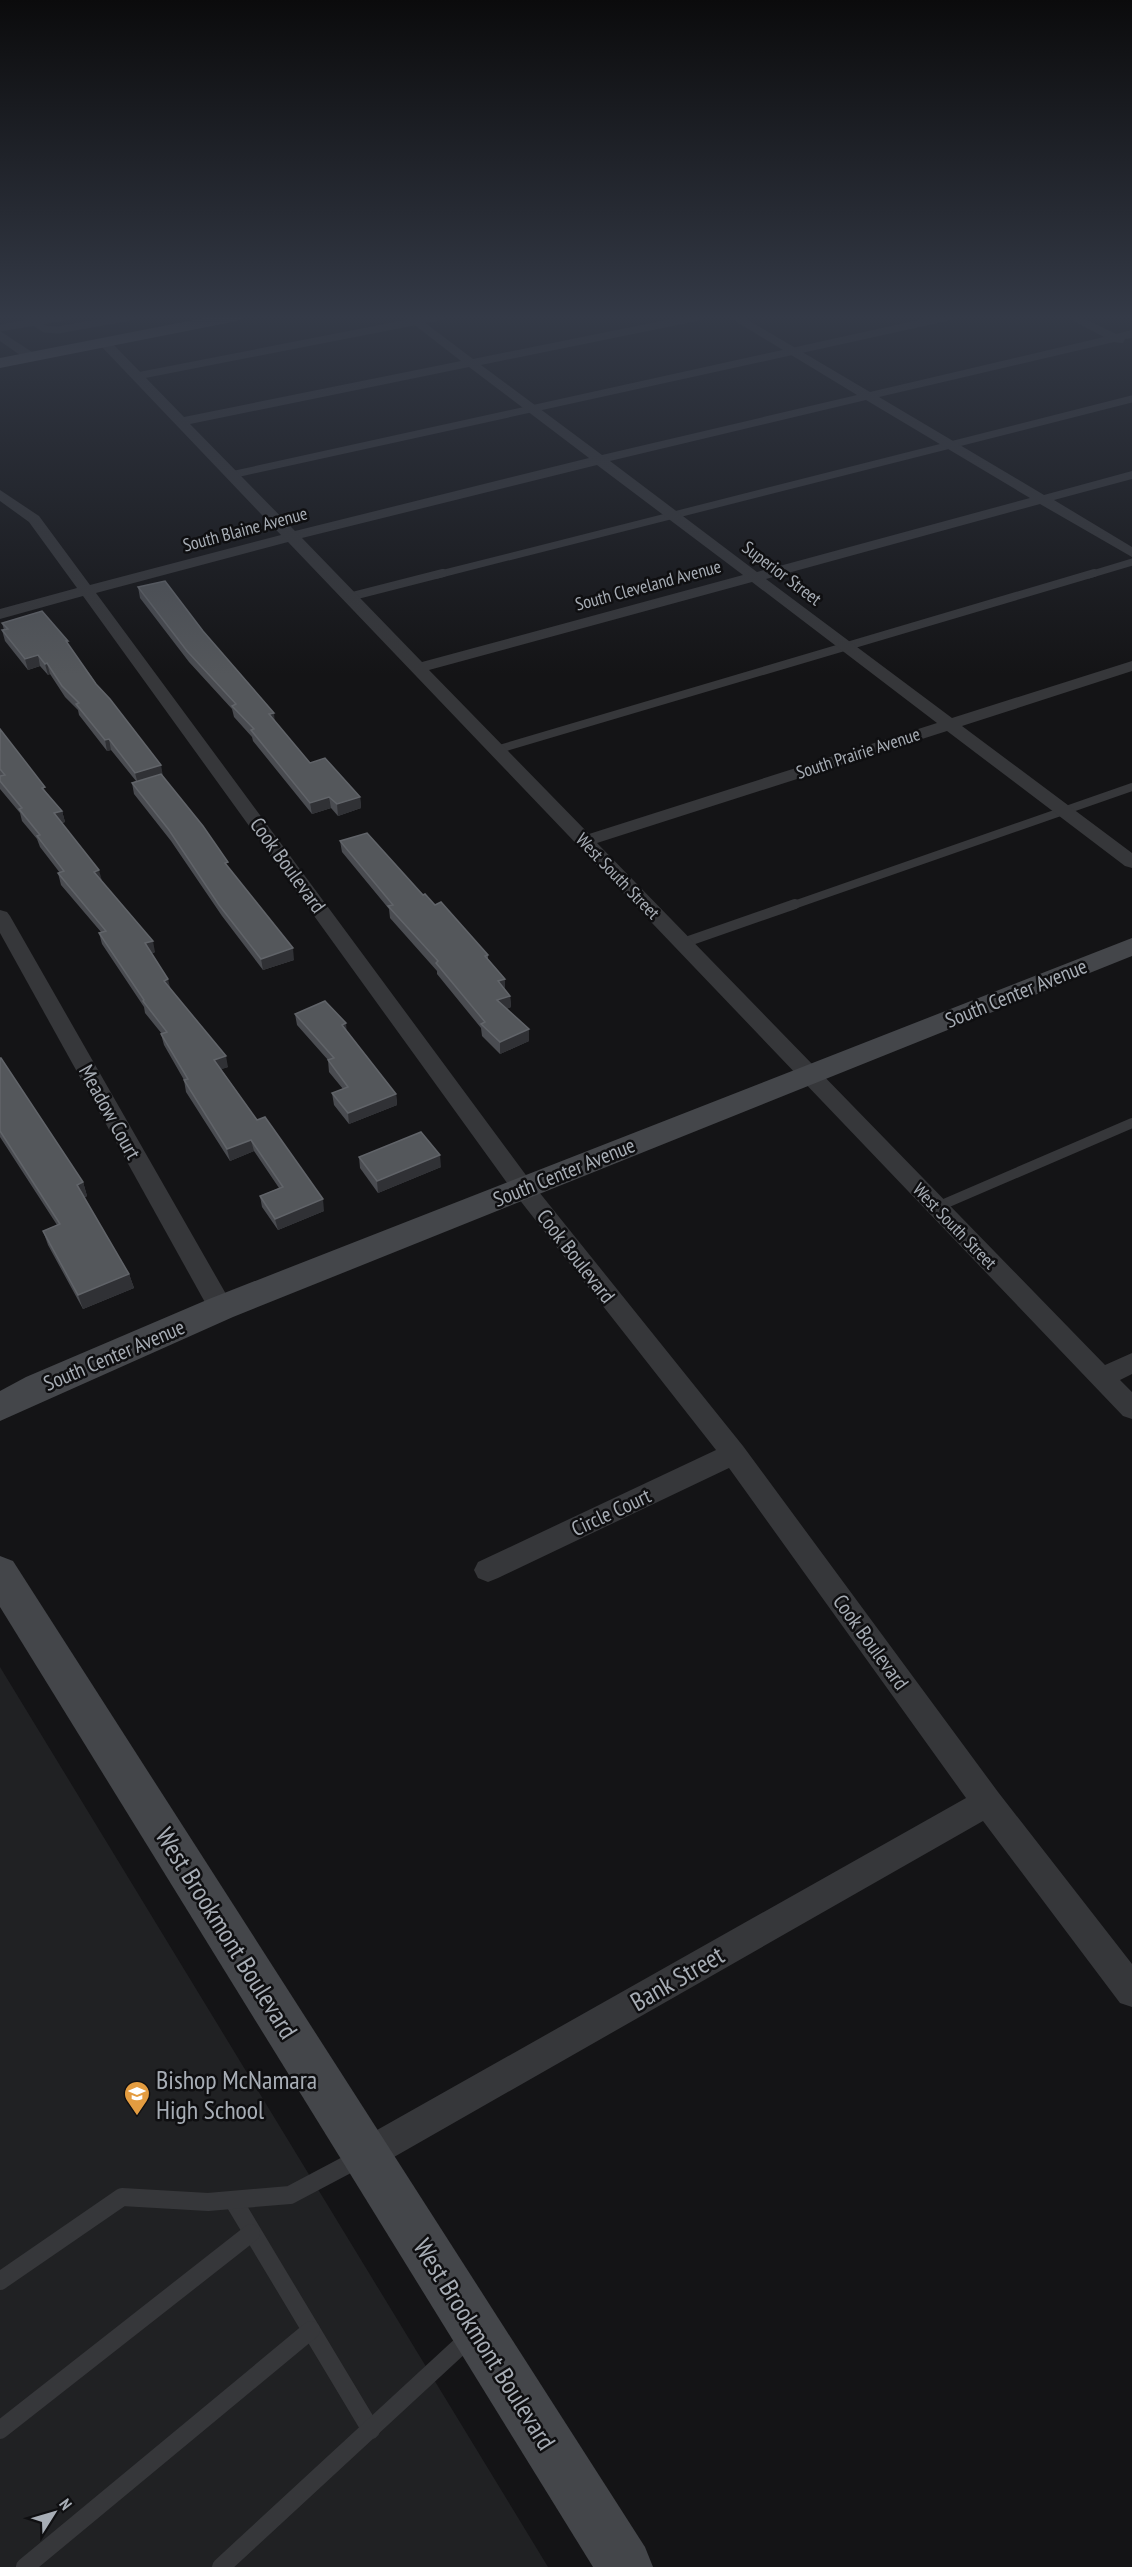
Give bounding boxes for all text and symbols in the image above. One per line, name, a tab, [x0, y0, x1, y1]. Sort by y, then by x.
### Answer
street label: South Blaine Avenue	[180, 501, 310, 557]
street label: Superior Street	[738, 536, 826, 610]
street label: South Cleveland Avenue	[573, 554, 723, 616]
street label: South Prairie Avenue	[793, 722, 923, 784]
street label: Cook Boulevard	[244, 812, 332, 918]
street label: West South Street	[571, 828, 665, 924]
street label: South Center Avenue	[941, 952, 1091, 1034]
street label: Meadow Court	[73, 1060, 147, 1164]
street label: South Center Avenue	[489, 1131, 639, 1213]
street label: West South Street	[908, 1178, 1002, 1274]
street label: Cook Boulevard	[531, 1204, 621, 1308]
street label: South Center Avenue	[39, 1313, 189, 1397]
street label: Circle Court	[567, 1482, 655, 1542]
street label: Cook Boulevard	[827, 1589, 915, 1695]
street label: West Brookmont Boulevard	[149, 1821, 305, 2045]
street label: Bank Street	[624, 1938, 730, 2018]
place label: Bishop McNamara High School	[156, 2063, 317, 2126]
school or university icon: Bishop McNamara High School	[122, 2079, 152, 2117]
street label: West Brookmont Boulevard	[407, 2232, 563, 2456]
north arrow	[24, 2483, 84, 2543]
text: N	[55, 2495, 77, 2513]

